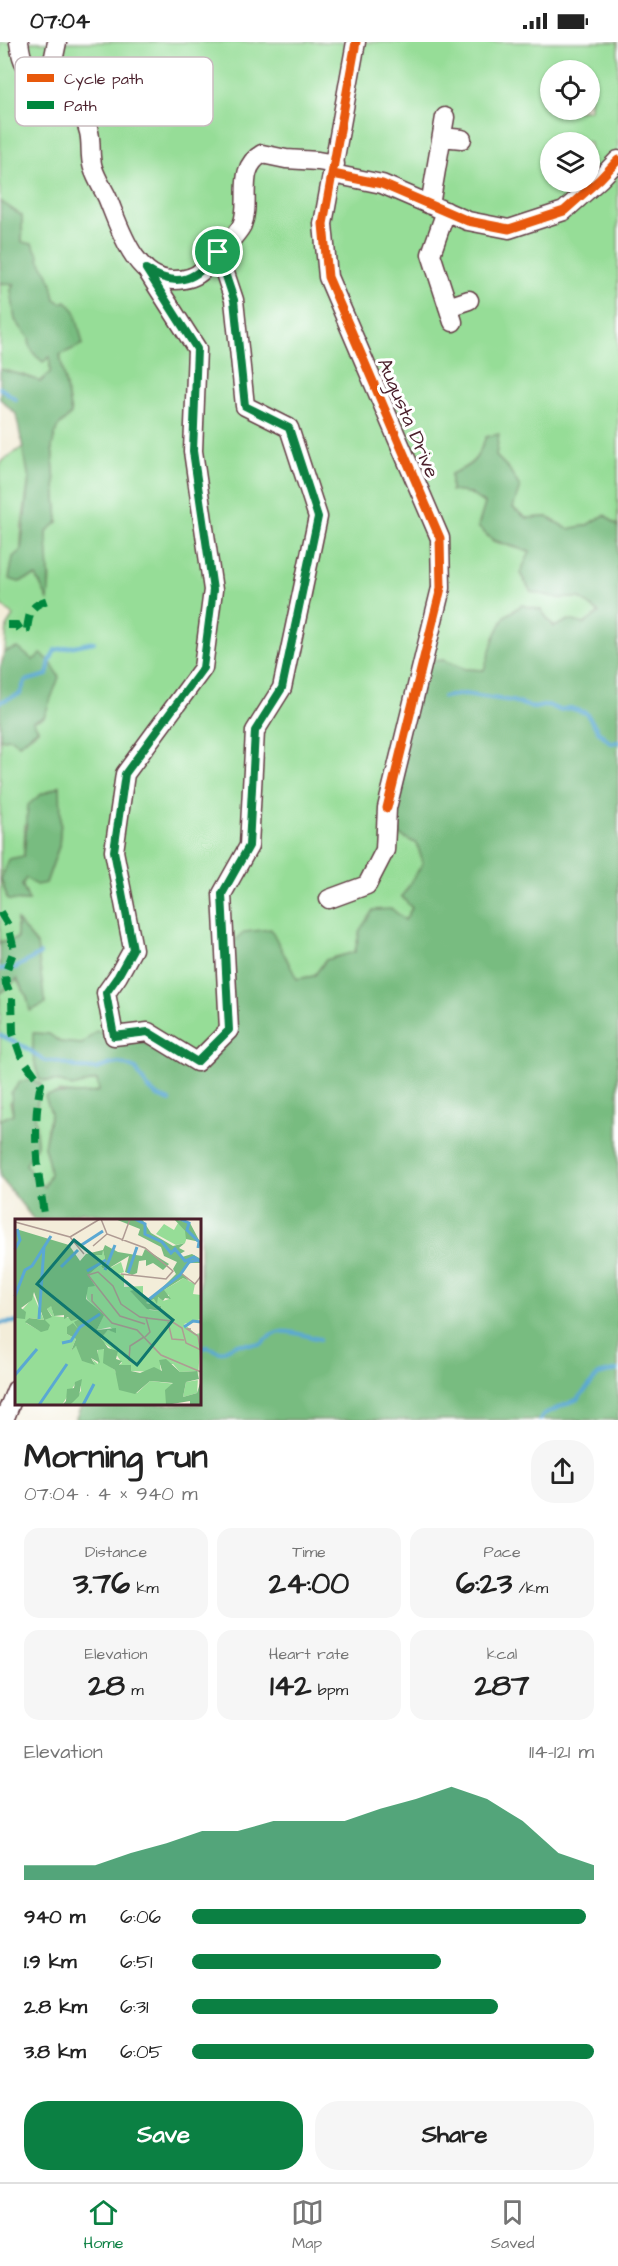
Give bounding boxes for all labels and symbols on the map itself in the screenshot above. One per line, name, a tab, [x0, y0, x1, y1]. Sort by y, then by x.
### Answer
legend	[15, 57, 213, 126]
text: Cycle path	[64, 68, 143, 91]
text: Path	[64, 95, 97, 117]
pin	[192, 226, 243, 277]
street label: Augusta Drive	[369, 354, 446, 483]
inset map	[15, 1219, 201, 1405]

